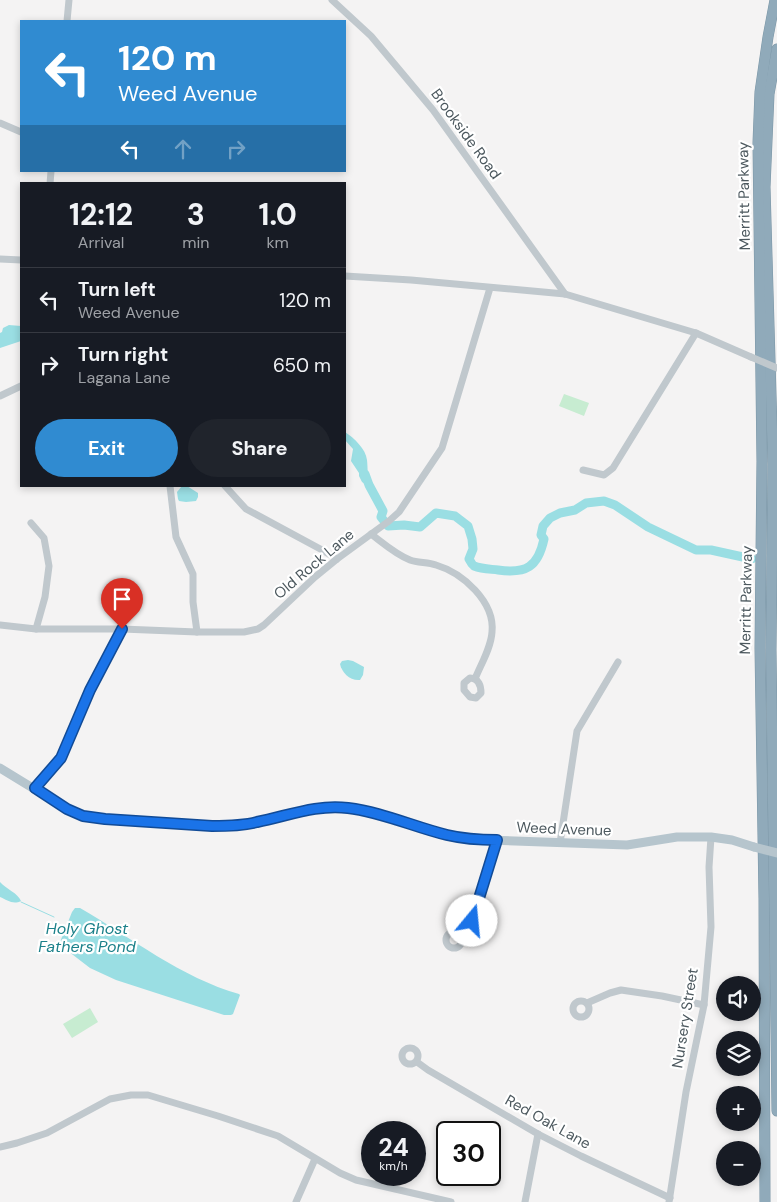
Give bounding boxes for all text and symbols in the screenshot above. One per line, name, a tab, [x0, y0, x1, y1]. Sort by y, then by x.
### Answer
text: 120 m	[118, 35, 217, 81]
icon: left	[35, 40, 100, 105]
text: Weed Avenue	[118, 79, 258, 108]
street label: Brookside Road	[426, 85, 506, 183]
icon: left	[116, 135, 144, 163]
icon: ahead	[169, 135, 197, 163]
icon: right	[222, 135, 250, 163]
street label: Merritt Parkway	[733, 141, 755, 251]
text: 12:12	[69, 195, 133, 234]
text: 3	[187, 195, 205, 234]
text: 1.0	[259, 195, 297, 234]
text: Arrival	[78, 232, 124, 253]
text: min	[182, 232, 209, 253]
text: km	[267, 232, 289, 253]
text: Turn left	[78, 277, 156, 302]
icon: left	[35, 286, 63, 314]
text: 120 m	[279, 288, 331, 313]
text: Weed Avenue	[78, 302, 180, 323]
text: Turn right	[78, 342, 168, 367]
icon: right	[35, 351, 63, 379]
text: 650 m	[273, 353, 331, 378]
text: Lagana Lane	[78, 367, 170, 388]
button: Exit	[35, 419, 178, 477]
button: Share	[188, 419, 331, 477]
street label: Old Rock Lane	[270, 525, 358, 603]
street label: Merritt Parkway	[735, 545, 757, 655]
pin	[101, 578, 143, 629]
icon: arrive	[108, 585, 136, 613]
street label: Weed Avenue	[516, 817, 612, 841]
position arrow	[445, 894, 497, 946]
water label: Holy Ghost Fathers Pond	[38, 918, 137, 957]
street label: Nursery Street	[667, 966, 703, 1069]
map controls	[716, 976, 761, 1186]
button: sound	[716, 976, 761, 1021]
button: layers	[716, 1031, 761, 1076]
button: +	[716, 1086, 761, 1131]
street label: Red Oak Lane	[502, 1090, 594, 1154]
speed limit sign: 30	[436, 1121, 501, 1186]
text: 24	[378, 1131, 409, 1164]
button: −	[716, 1141, 761, 1186]
text: km/h	[379, 1158, 408, 1174]

